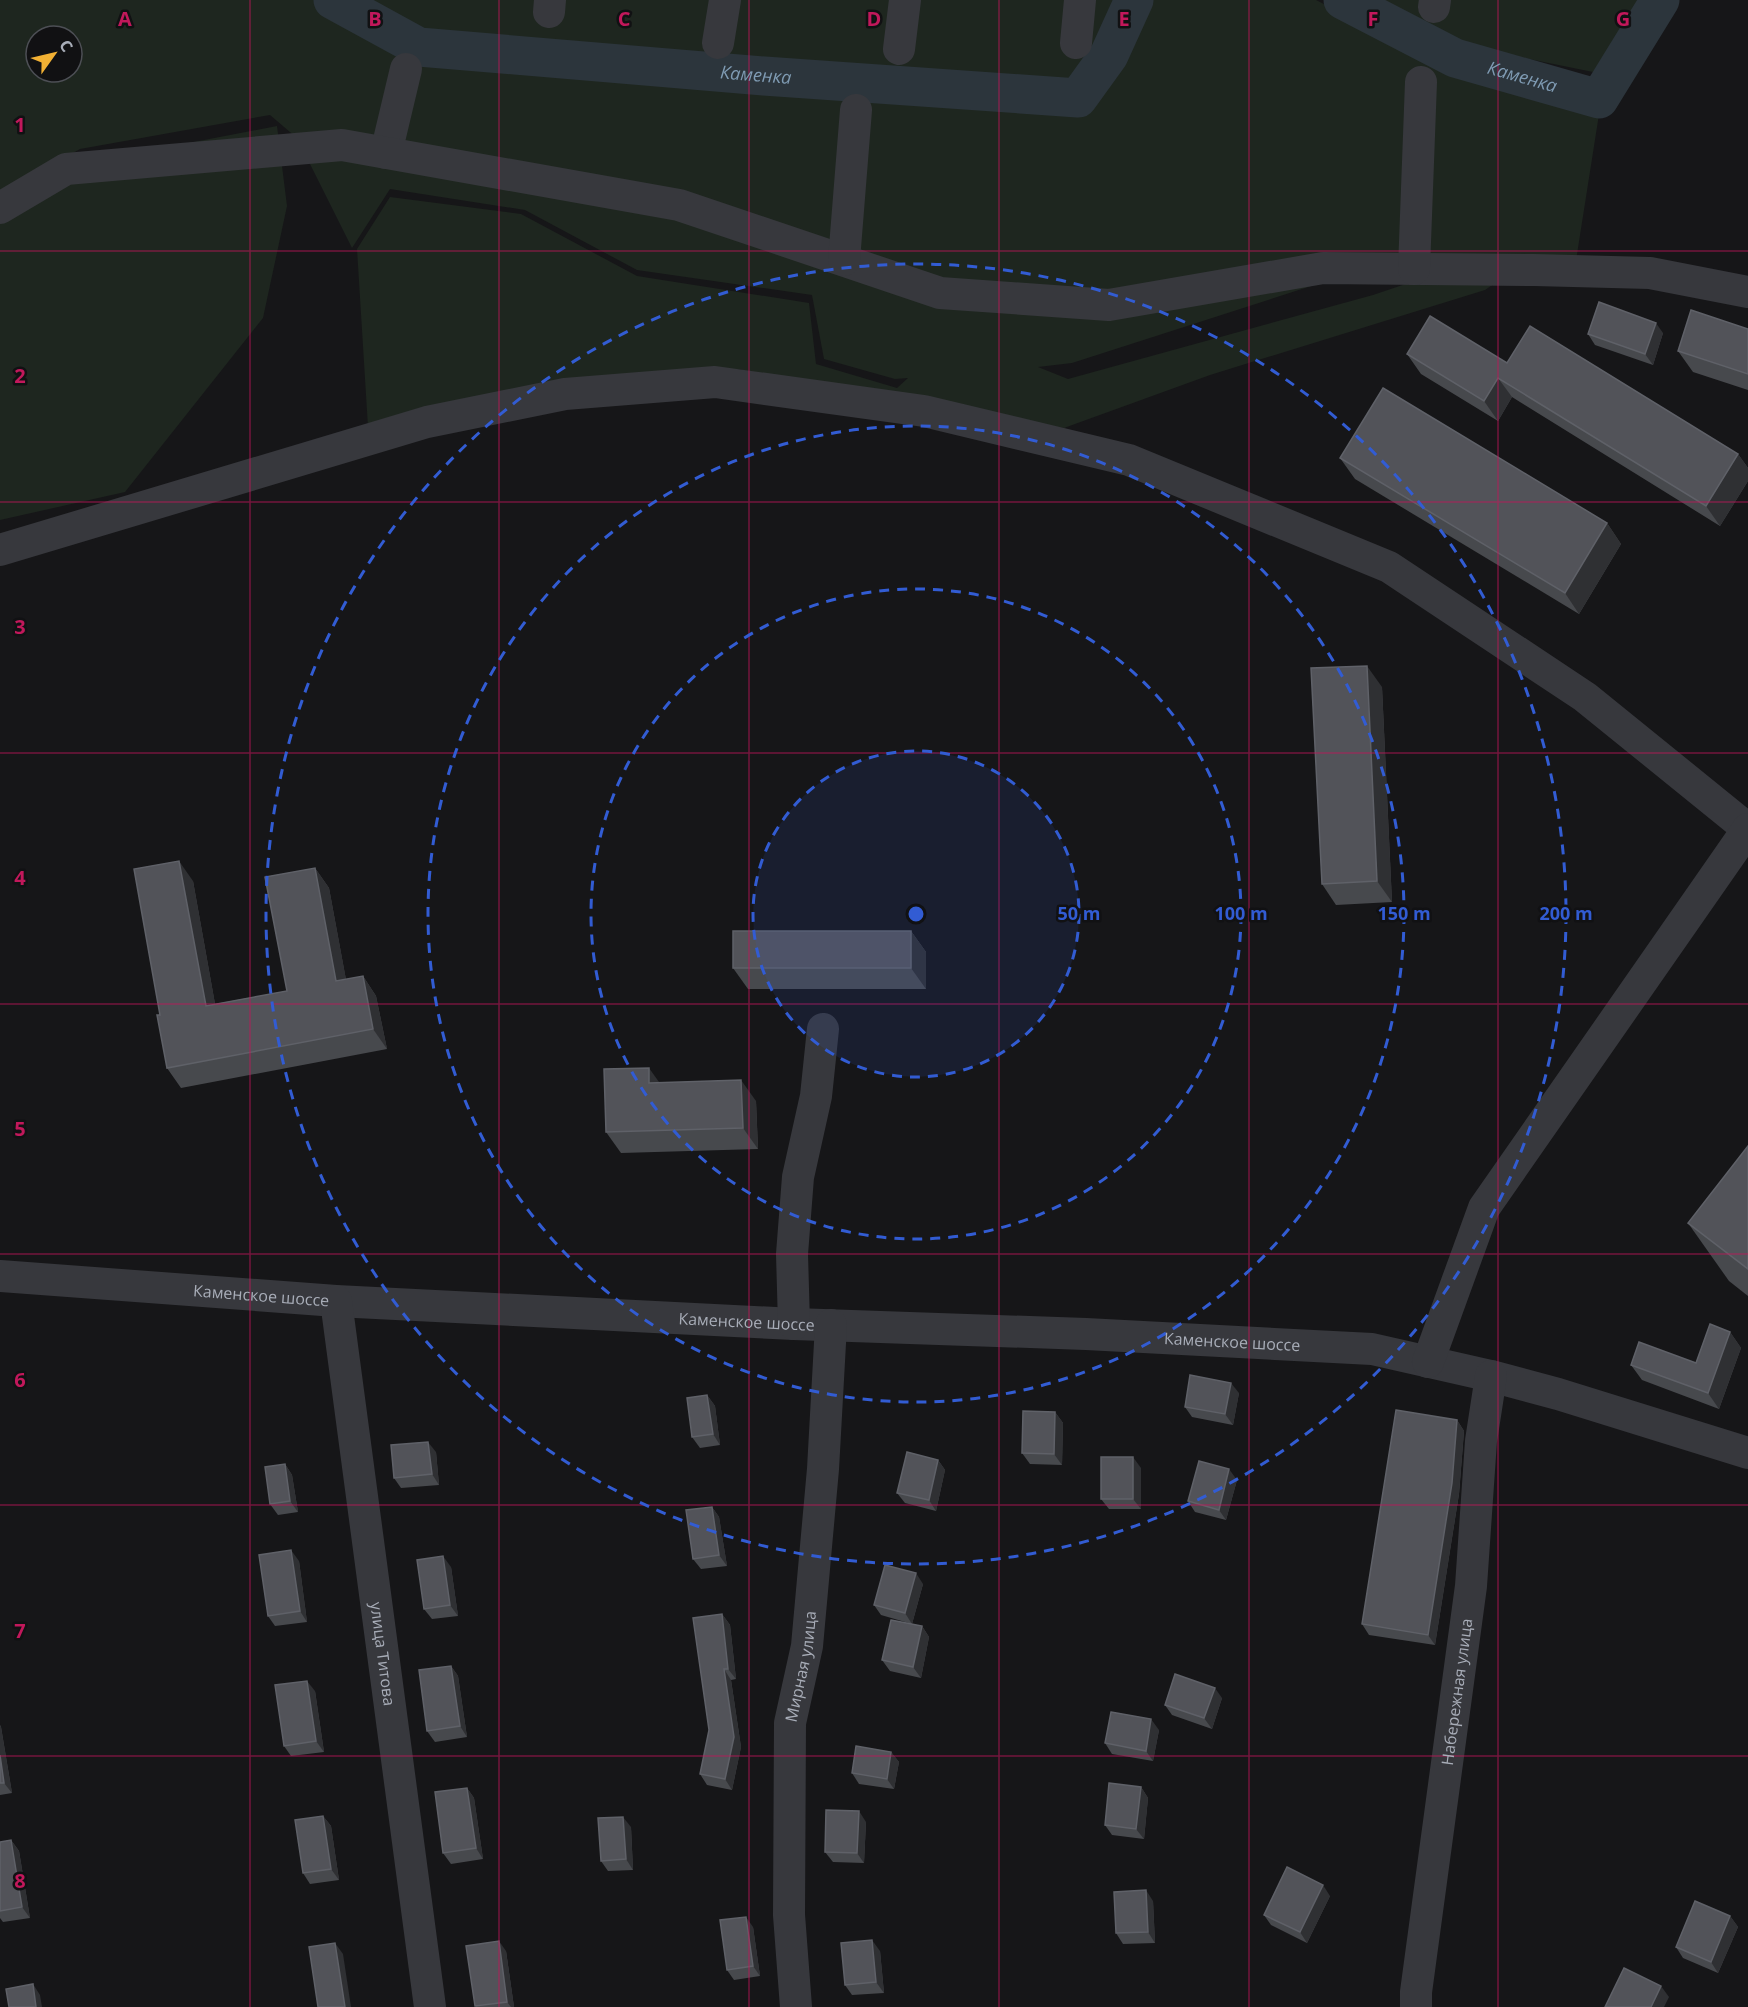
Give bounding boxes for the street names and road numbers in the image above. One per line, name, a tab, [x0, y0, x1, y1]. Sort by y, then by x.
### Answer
street label: Каменское шоссе	[192, 1279, 330, 1311]
street label: Каменское шоссе	[678, 1307, 815, 1336]
street label: Каменское шоссе	[1163, 1327, 1301, 1356]
street label: улица Титова	[365, 1601, 401, 1707]
street label: Мирная улица	[780, 1610, 821, 1724]
street label: Набережная улица	[1436, 1617, 1478, 1767]

